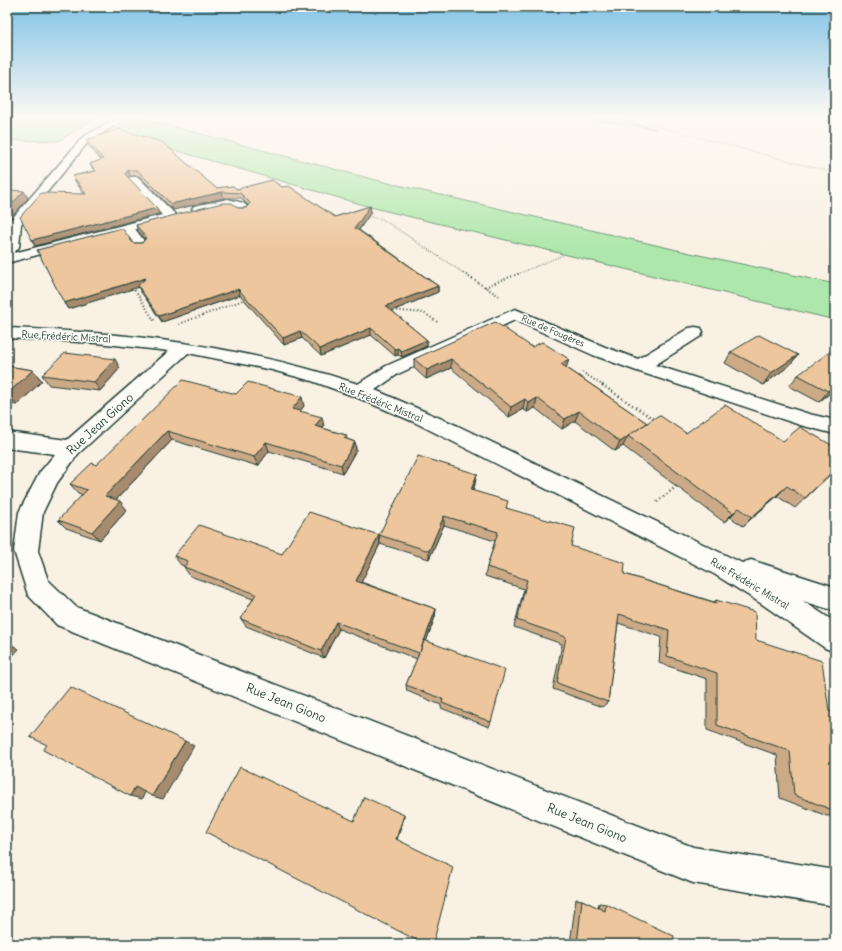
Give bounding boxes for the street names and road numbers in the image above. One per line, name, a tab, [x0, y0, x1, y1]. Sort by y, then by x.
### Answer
street label: Rue de Fougères	[520, 312, 586, 349]
street label: Rue Frédéric Mistral	[21, 328, 111, 345]
street label: Rue Frédéric Mistral	[337, 380, 425, 425]
street label: Rue Jean Giono	[63, 389, 136, 458]
street label: Rue Frédéric Mistral	[708, 555, 791, 612]
street label: Rue Jean Giono	[244, 680, 329, 725]
street label: Rue Jean Giono	[545, 800, 630, 845]

